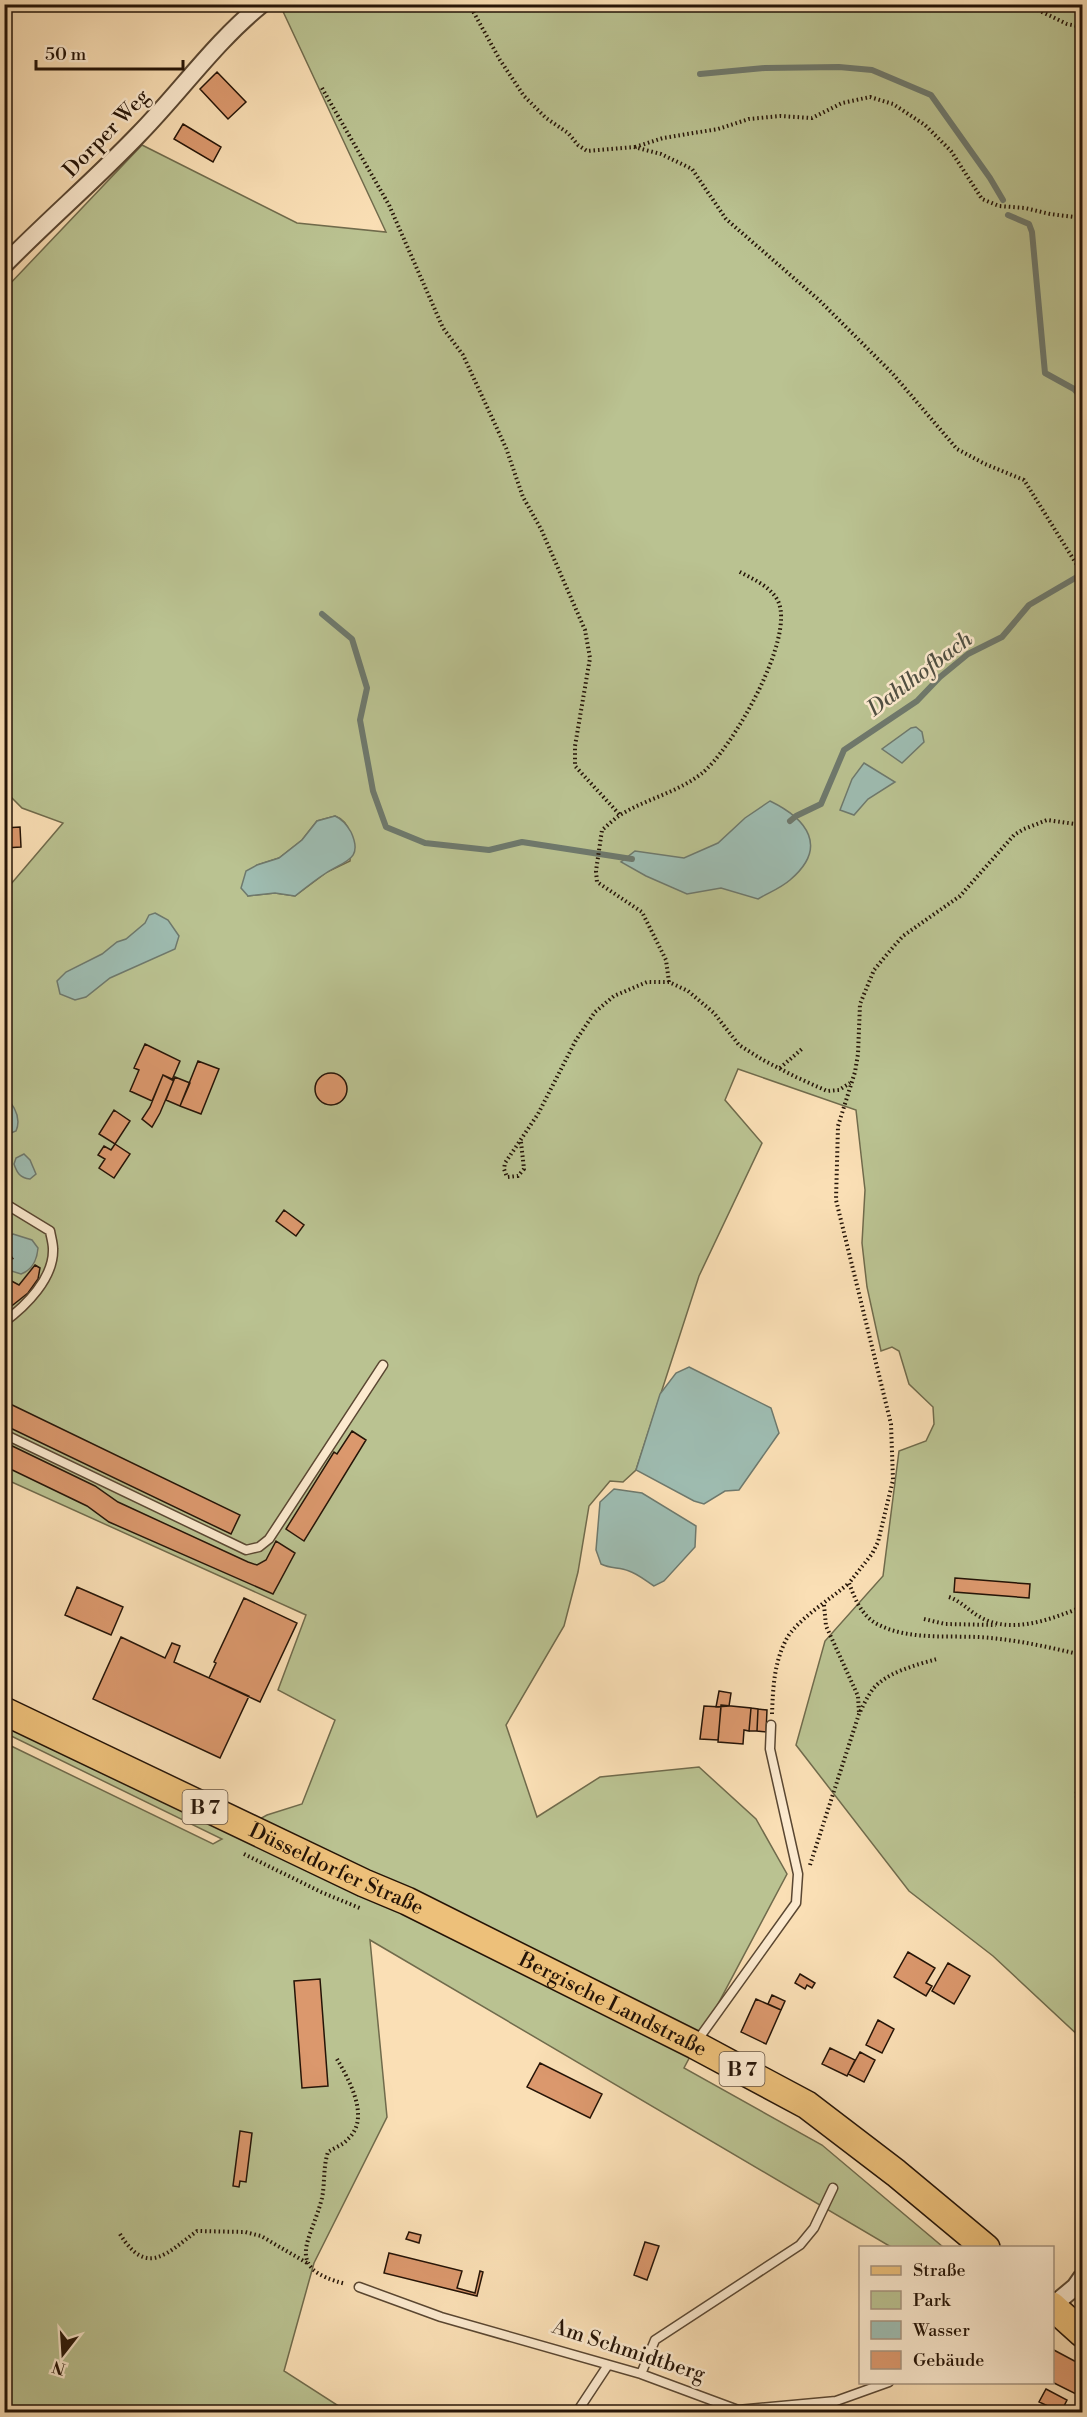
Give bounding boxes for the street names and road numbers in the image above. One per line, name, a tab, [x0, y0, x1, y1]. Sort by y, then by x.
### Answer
street label: Dorper Weg	[58, 84, 155, 183]
road number: B 7	[182, 1790, 228, 1824]
street label: Düsseldorfer Straße	[244, 1818, 428, 1921]
street label: Bergische Landstraße	[513, 1947, 711, 2063]
road number: B 7	[720, 2052, 764, 2086]
street label: Am Schmidtberg	[548, 2314, 709, 2388]

